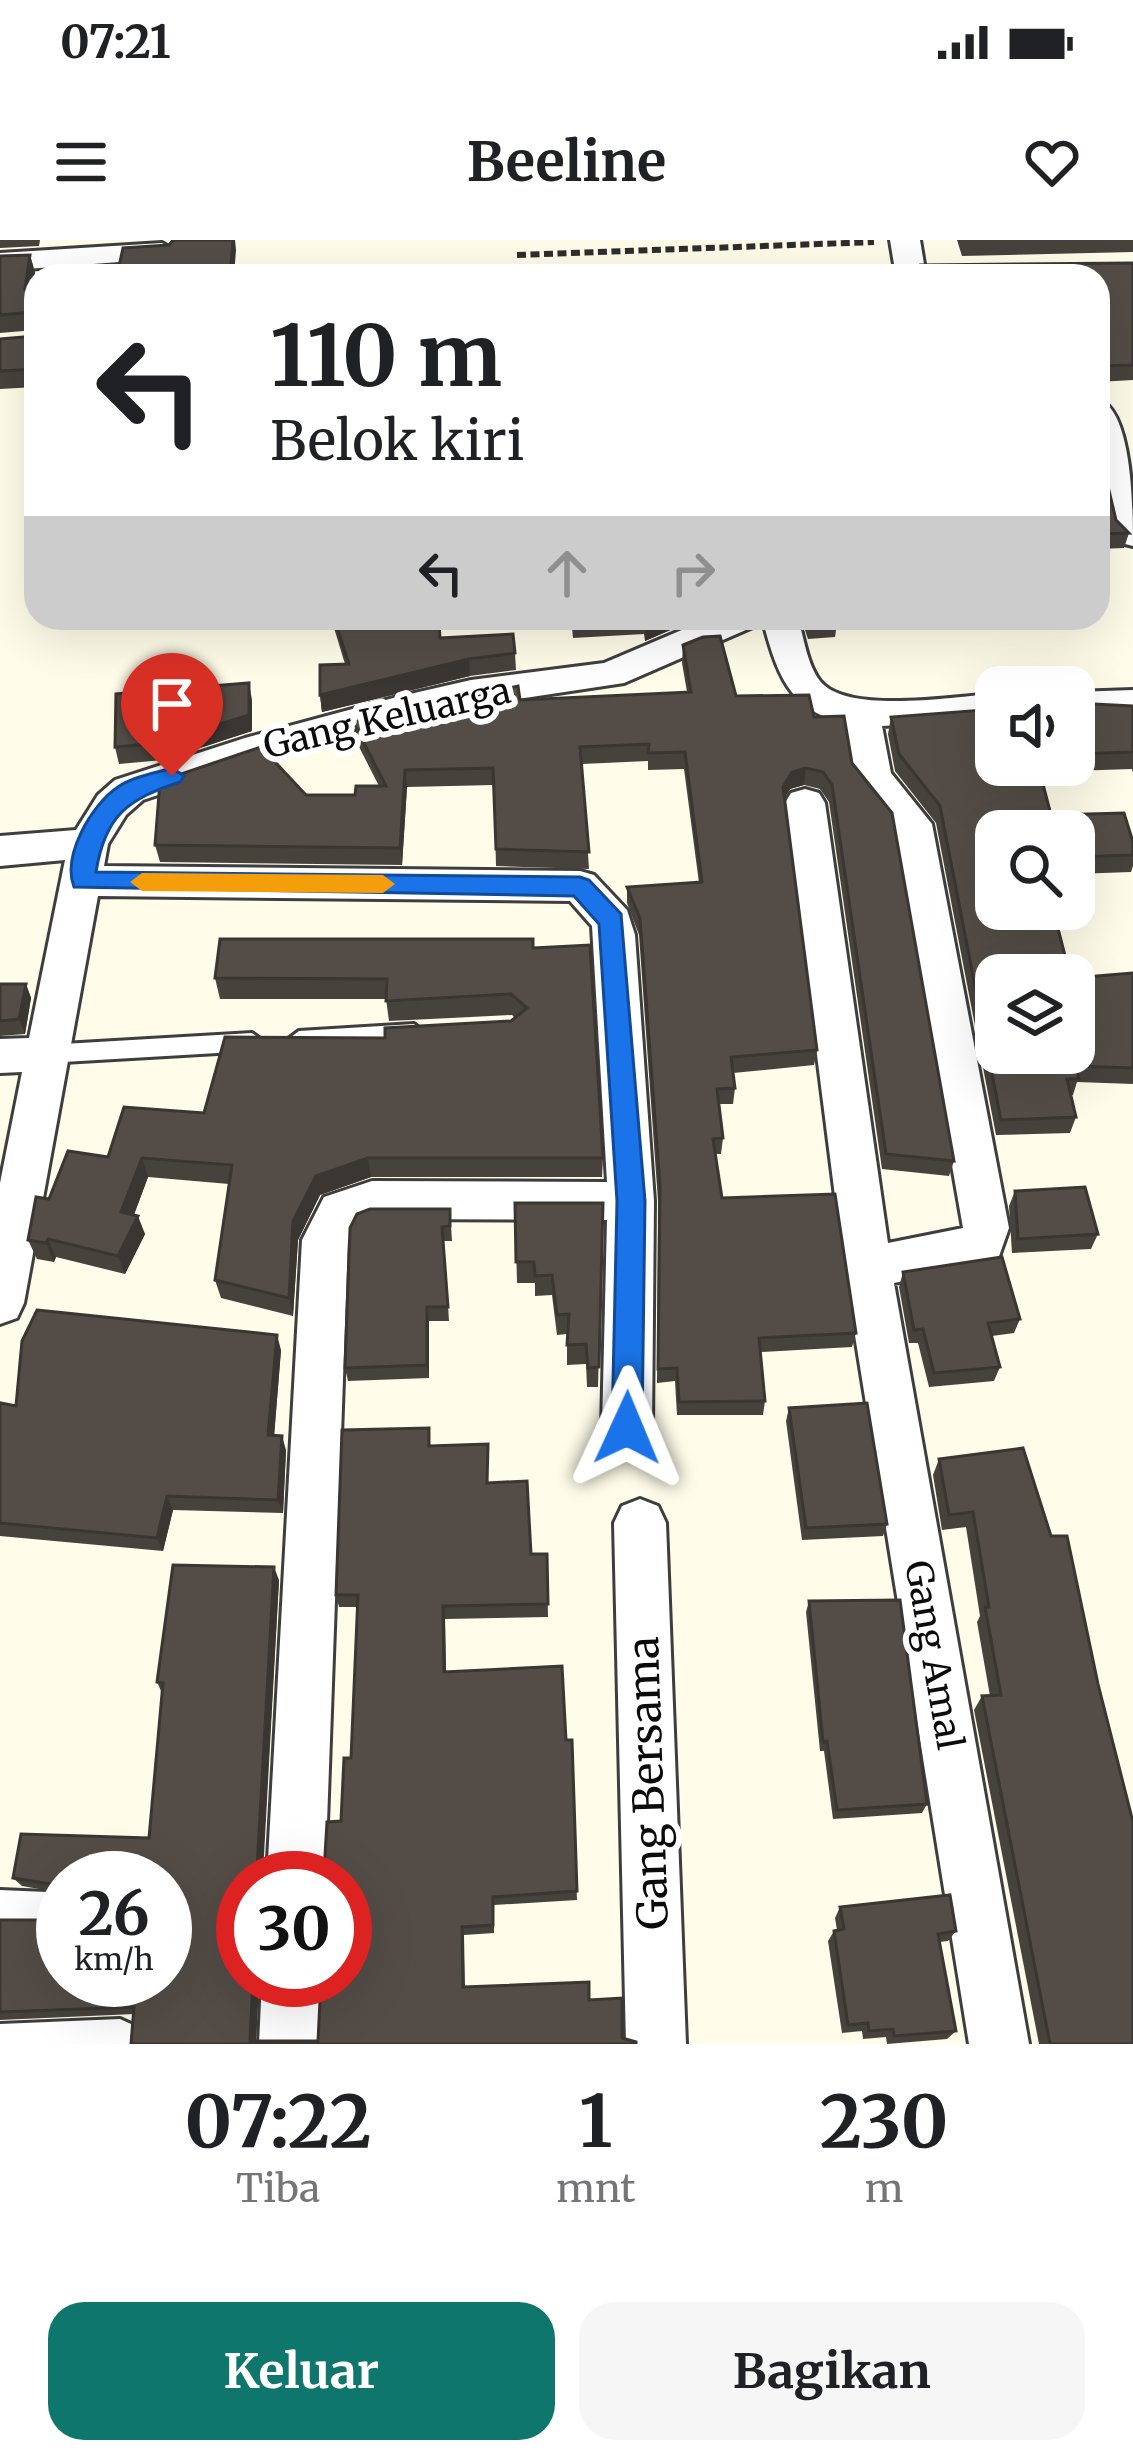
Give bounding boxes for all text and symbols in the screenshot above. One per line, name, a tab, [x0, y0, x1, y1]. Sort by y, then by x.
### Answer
text: 07:21	[60, 14, 171, 70]
text: Beeline	[467, 128, 666, 196]
icon: menu	[48, 129, 114, 195]
icon: heart	[1019, 129, 1085, 195]
text: 110 m	[270, 303, 502, 409]
icon: left	[72, 312, 228, 468]
text: Belok kiri	[270, 407, 524, 475]
icon: left	[408, 540, 474, 606]
icon: ahead	[534, 540, 600, 606]
icon: right	[660, 540, 726, 606]
pin	[121, 653, 223, 776]
map controls	[975, 666, 1095, 1074]
button: sound	[975, 666, 1095, 786]
street label: Gang Keluarga	[259, 668, 515, 768]
icon: arrive	[139, 671, 205, 737]
button: search	[975, 810, 1095, 930]
button: layers	[975, 954, 1095, 1074]
position arrow	[564, 1365, 690, 1491]
street label: Gang Amal	[895, 1557, 973, 1753]
street label: Gang Bersama	[617, 1636, 680, 1930]
speed limit sign: 30	[216, 1851, 372, 2007]
text: 26	[78, 1876, 150, 1951]
text: km/h	[74, 1940, 154, 1978]
text: 07:22	[184, 2076, 372, 2167]
text: 1	[579, 2076, 612, 2167]
text: 230	[820, 2076, 949, 2167]
text: Tiba	[236, 2164, 320, 2213]
text: mnt	[556, 2164, 635, 2213]
text: m	[865, 2164, 904, 2213]
button: Keluar	[48, 2302, 555, 2440]
button: Bagikan	[579, 2302, 1085, 2440]

